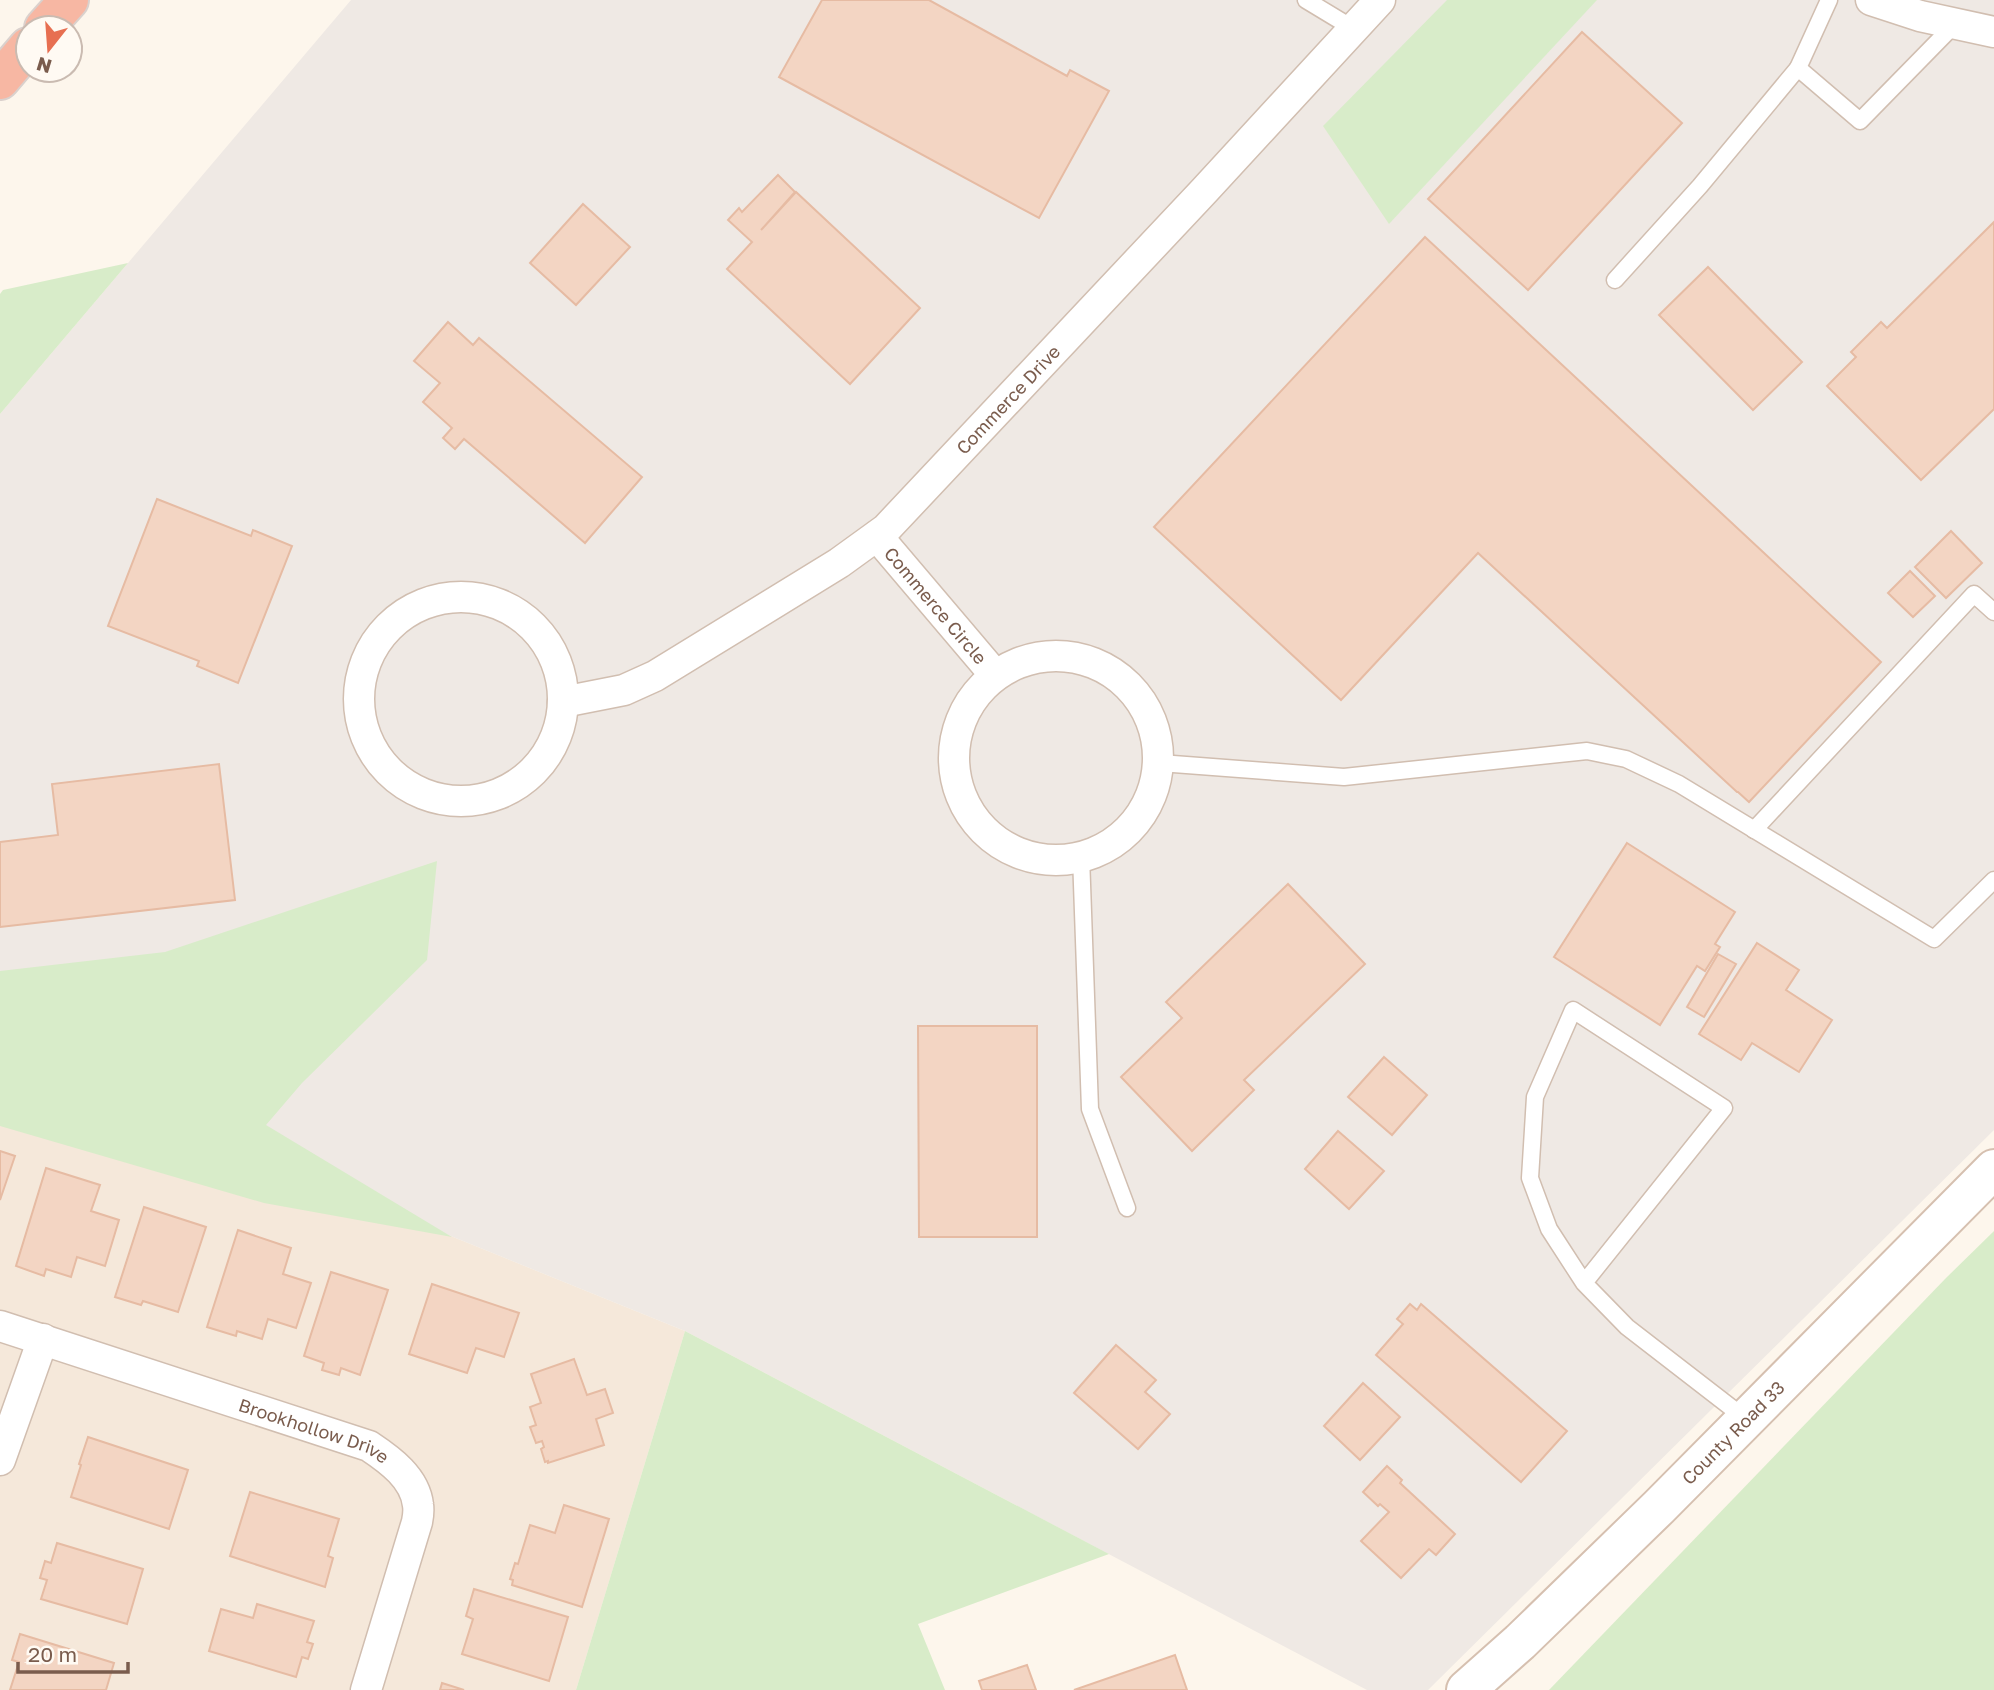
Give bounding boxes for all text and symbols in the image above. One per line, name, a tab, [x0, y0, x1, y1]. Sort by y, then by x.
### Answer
north arrow	[14, 14, 84, 84]
text: N	[34, 53, 54, 79]
street label: Commerce Drive	[951, 340, 1064, 459]
street label: Commerce Circle	[880, 542, 992, 668]
street label: County Road 33	[1677, 1376, 1789, 1489]
street label: Brookhollow Drive	[236, 1393, 394, 1468]
scale bar	[18, 1630, 128, 1674]
text: 20 m	[28, 1641, 77, 1667]

